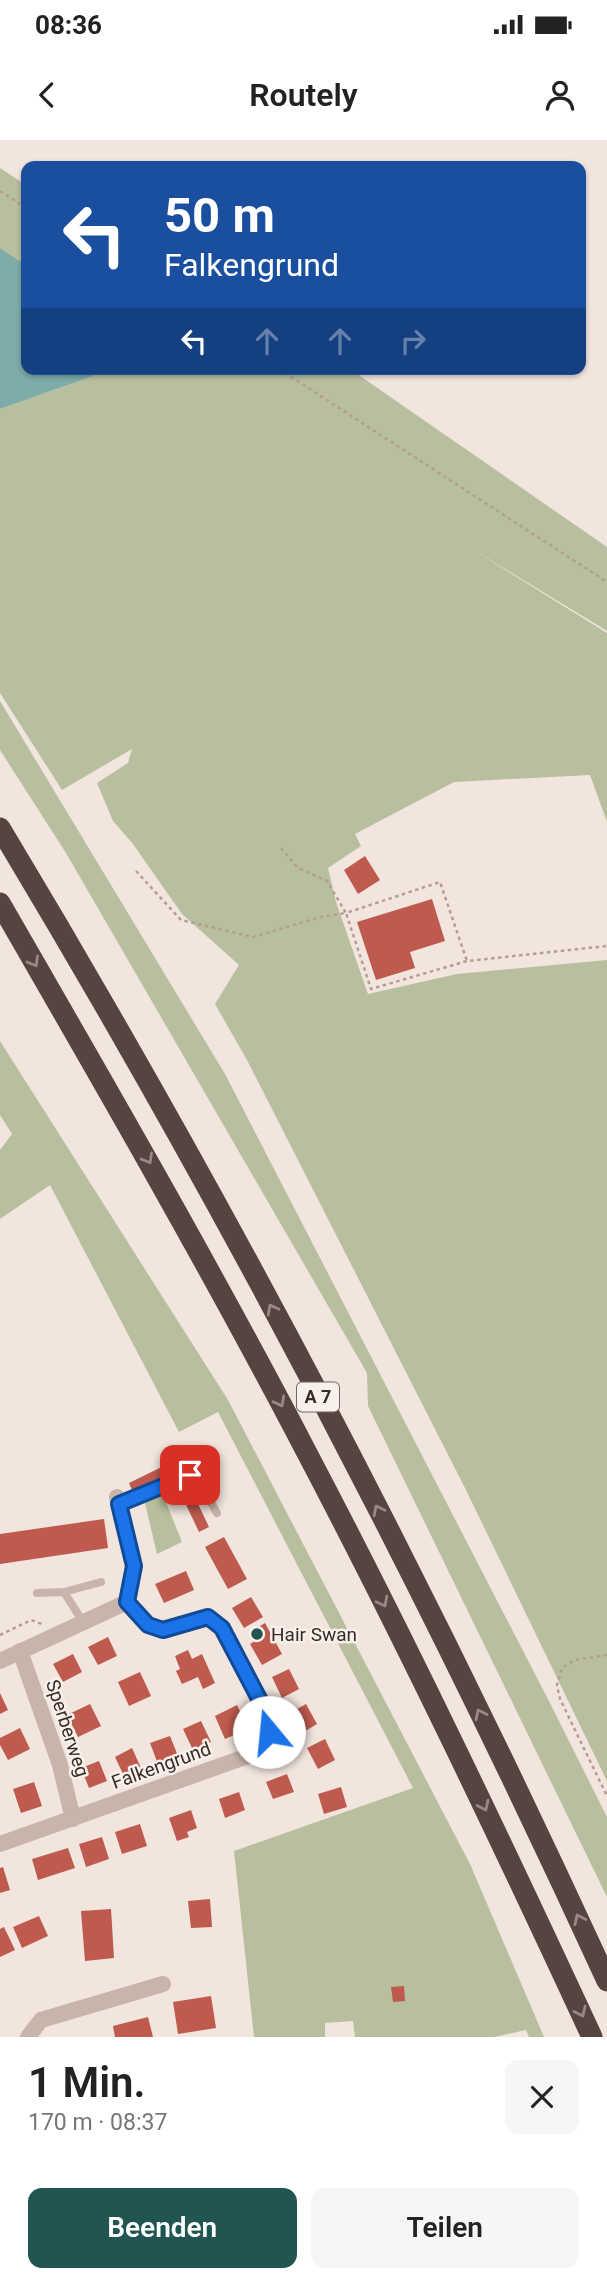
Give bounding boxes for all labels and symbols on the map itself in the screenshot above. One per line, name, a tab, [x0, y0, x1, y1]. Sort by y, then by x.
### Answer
one-way arrow	[26, 955, 39, 968]
one-way arrow	[140, 1152, 153, 1165]
one-way arrow	[266, 1304, 280, 1316]
road number: A 7	[297, 1382, 339, 1412]
one-way arrow	[272, 1395, 285, 1408]
pin	[160, 1445, 220, 1505]
one-way arrow	[373, 1505, 387, 1517]
one-way arrow	[375, 1595, 388, 1607]
place label: Hair Swan	[271, 1623, 357, 1646]
marker: Hair Swan	[249, 1626, 265, 1642]
street label: Sperberweg	[41, 1677, 94, 1780]
position arrow	[232, 1695, 306, 1769]
one-way arrow	[475, 1709, 489, 1721]
street label: Falkengrund	[108, 1737, 214, 1794]
one-way arrow	[476, 1799, 490, 1811]
one-way arrow	[573, 1914, 587, 1926]
one-way arrow	[572, 2005, 586, 2017]

